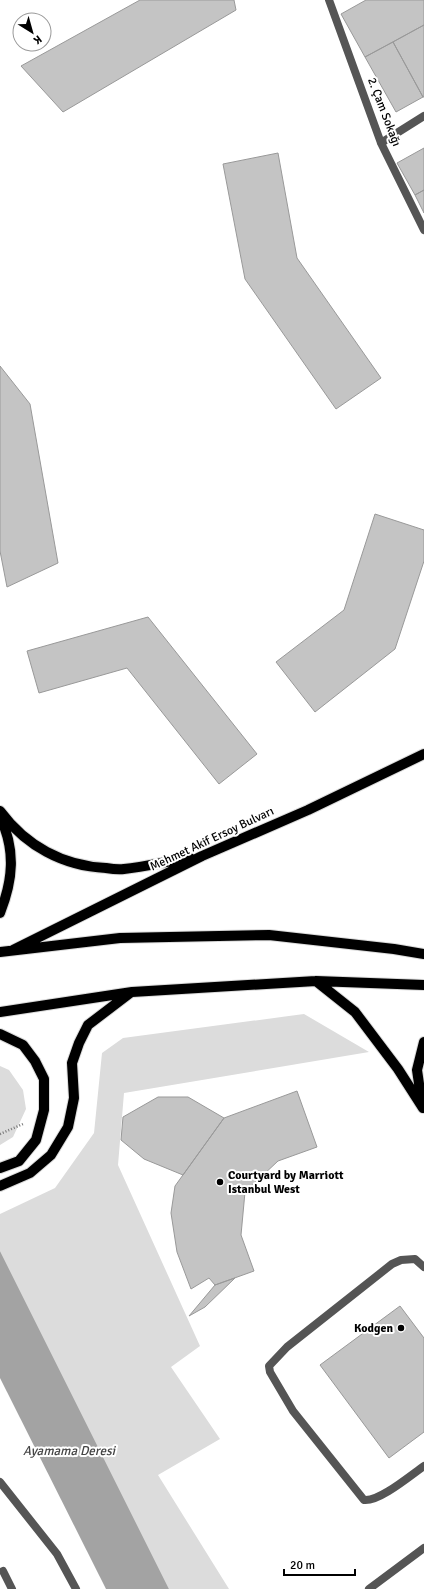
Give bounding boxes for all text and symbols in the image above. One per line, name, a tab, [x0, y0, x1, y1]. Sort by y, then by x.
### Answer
north arrow	[12, 12, 52, 52]
text: K	[31, 32, 44, 47]
street label: 2. Çam Sokağı	[364, 76, 404, 148]
street label: Mehmet Akif Ersoy Bulvarı	[148, 804, 276, 874]
place label: Courtyard by Marriott Istanbul West	[228, 1168, 344, 1197]
marker: Courtyard by Marriott Istanbul West	[215, 1177, 225, 1187]
place label: Kodgen	[354, 1321, 393, 1336]
marker: Kodgen	[396, 1323, 406, 1333]
water label: Ayamama Deresi	[23, 1443, 117, 1459]
scale bar	[284, 1551, 355, 1577]
text: 20 m	[290, 1558, 315, 1573]

